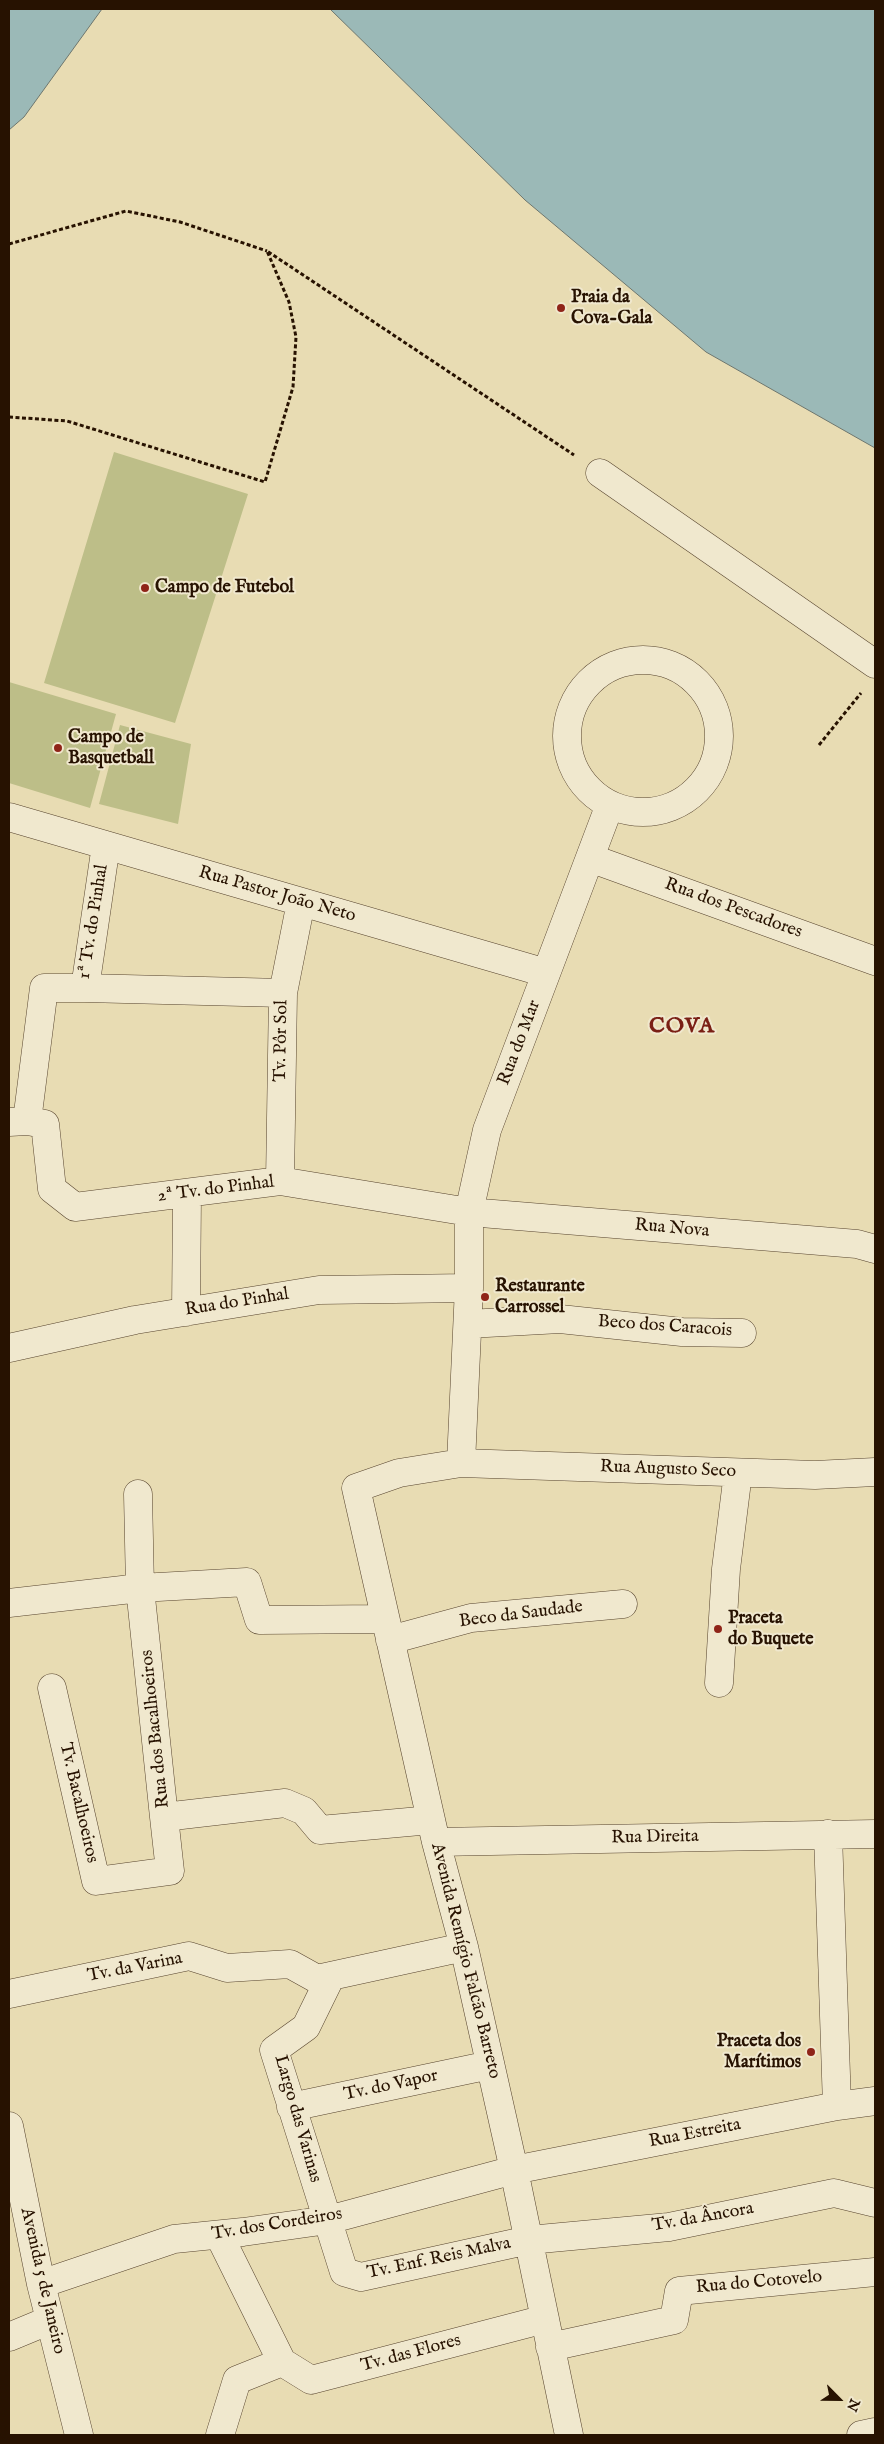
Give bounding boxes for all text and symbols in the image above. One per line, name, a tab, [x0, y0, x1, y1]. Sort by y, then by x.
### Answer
place label: Praia da Cova-Gala	[571, 287, 652, 330]
marker: Praia da Cova-Gala	[555, 302, 567, 314]
place label: Campo de Futebol	[155, 577, 294, 599]
marker: Campo de Futebol	[139, 582, 151, 594]
place label: Campo de Basquetball	[68, 727, 154, 770]
marker: Campo de Basquetball	[52, 742, 64, 754]
street label: Rua Pastor João Neto	[196, 862, 358, 928]
street label: 1ª Tv. do Pinhal	[74, 863, 114, 981]
street label: Rua dos Pescadores	[661, 874, 805, 944]
street label: Rua do Mar	[494, 997, 546, 1089]
street label: Tv. Pôr Sol	[270, 1000, 294, 1082]
district label: COVA	[649, 1014, 715, 1040]
street label: 2ª Tv. do Pinhal	[156, 1172, 276, 1208]
street label: Rua Nova	[634, 1215, 710, 1243]
place label: Restaurante Carrossel	[495, 1276, 585, 1318]
street label: Rua do Pinhal	[183, 1284, 291, 1322]
marker: Restaurante Carrossel	[479, 1291, 491, 1303]
street label: Beco dos Caracois	[597, 1312, 733, 1342]
street label: Rua Augusto Seco	[600, 1457, 736, 1483]
street label: Beco da Saudade	[458, 1597, 584, 1633]
place label: Praceta do Buquete	[728, 1608, 813, 1650]
marker: Praceta do Buquete	[712, 1623, 724, 1635]
street label: Rua dos Bacalhoeiros	[137, 1649, 175, 1809]
street label: Tv. Bacalhoeiros	[54, 1741, 102, 1865]
street label: Rua Direita	[611, 1826, 699, 1850]
street label: Avenida Remígio Falcão Barreto	[425, 1841, 505, 2081]
street label: Tv. da Varina	[86, 1948, 184, 1988]
place label: Praceta dos Marítimos	[717, 2031, 801, 2074]
marker: Praceta dos Marítimos	[805, 2046, 817, 2058]
street label: Largo das Varinas	[268, 2053, 326, 2185]
street label: Tv. do Vapor	[342, 2066, 440, 2106]
street label: Rua Estreita	[647, 2115, 743, 2153]
street label: Tv. da Âncora	[651, 2198, 755, 2238]
street label: Tv. dos Cordeiros	[210, 2204, 344, 2246]
street label: Avenida 5 de Janeiro	[15, 2206, 69, 2356]
street label: Tv. Enf. Reis Malva	[365, 2233, 513, 2285]
street label: Rua do Cotovelo	[695, 2267, 823, 2299]
street label: Tv. das Flores	[359, 2330, 463, 2378]
north arrow	[814, 2374, 864, 2424]
text: N	[842, 2396, 863, 2414]

